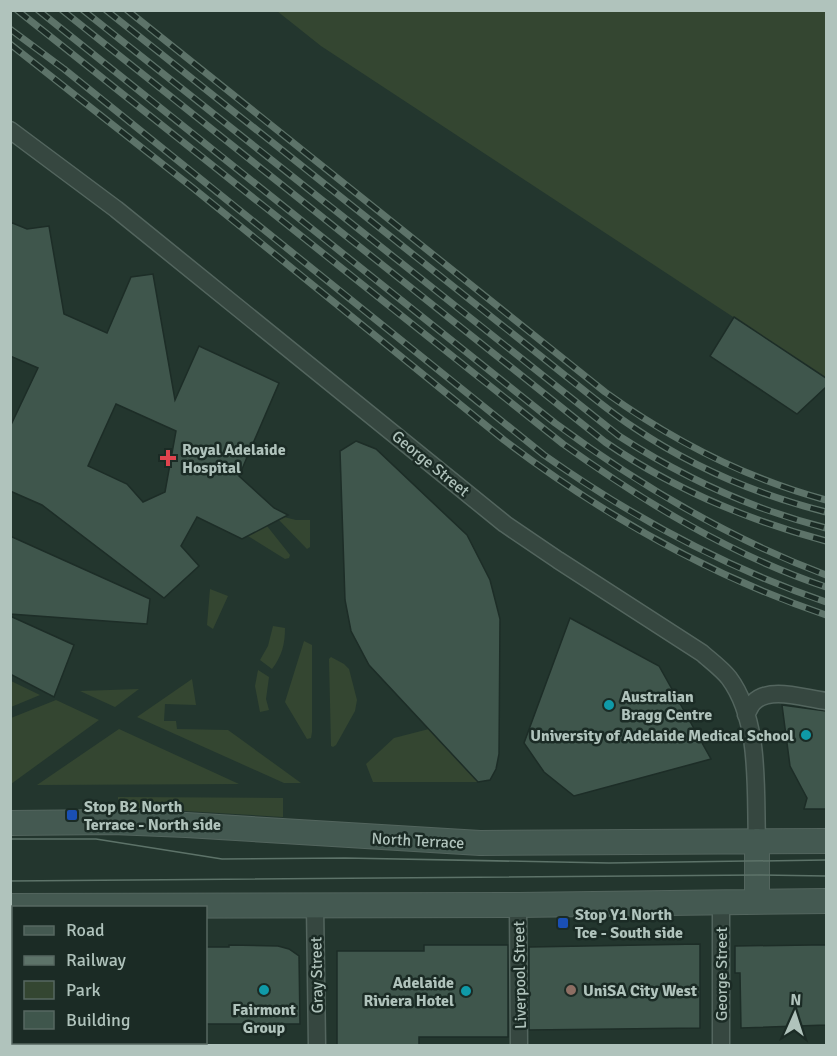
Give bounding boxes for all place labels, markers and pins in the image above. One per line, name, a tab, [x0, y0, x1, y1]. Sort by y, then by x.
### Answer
place label: Royal Adelaide Hospital	[182, 440, 286, 478]
marker: Royal Adelaide Hospital	[159, 449, 177, 467]
place label: Australian Bragg Centre	[621, 687, 712, 725]
marker: Australian Bragg Centre	[602, 698, 616, 712]
place label: University of Adelaide Medical School	[530, 726, 794, 746]
marker: University of Adelaide Medical School	[799, 728, 813, 742]
place label: Stop B2 North Terrace - North side	[84, 797, 221, 835]
marker: Stop B2 North Terrace - North side	[65, 808, 79, 822]
place label: Stop Y1 North Tce - South side	[575, 905, 683, 943]
marker: Stop Y1 North Tce - South side	[556, 916, 570, 930]
place label: Adelaide Riviera Hotel	[363, 973, 454, 1011]
place label: UniSA City West	[583, 981, 697, 1001]
marker: Fairmont Group	[257, 983, 271, 997]
marker: UniSA City West	[564, 983, 578, 997]
marker: Adelaide Riviera Hotel	[459, 984, 473, 998]
place label: Fairmont Group	[232, 1000, 296, 1038]

